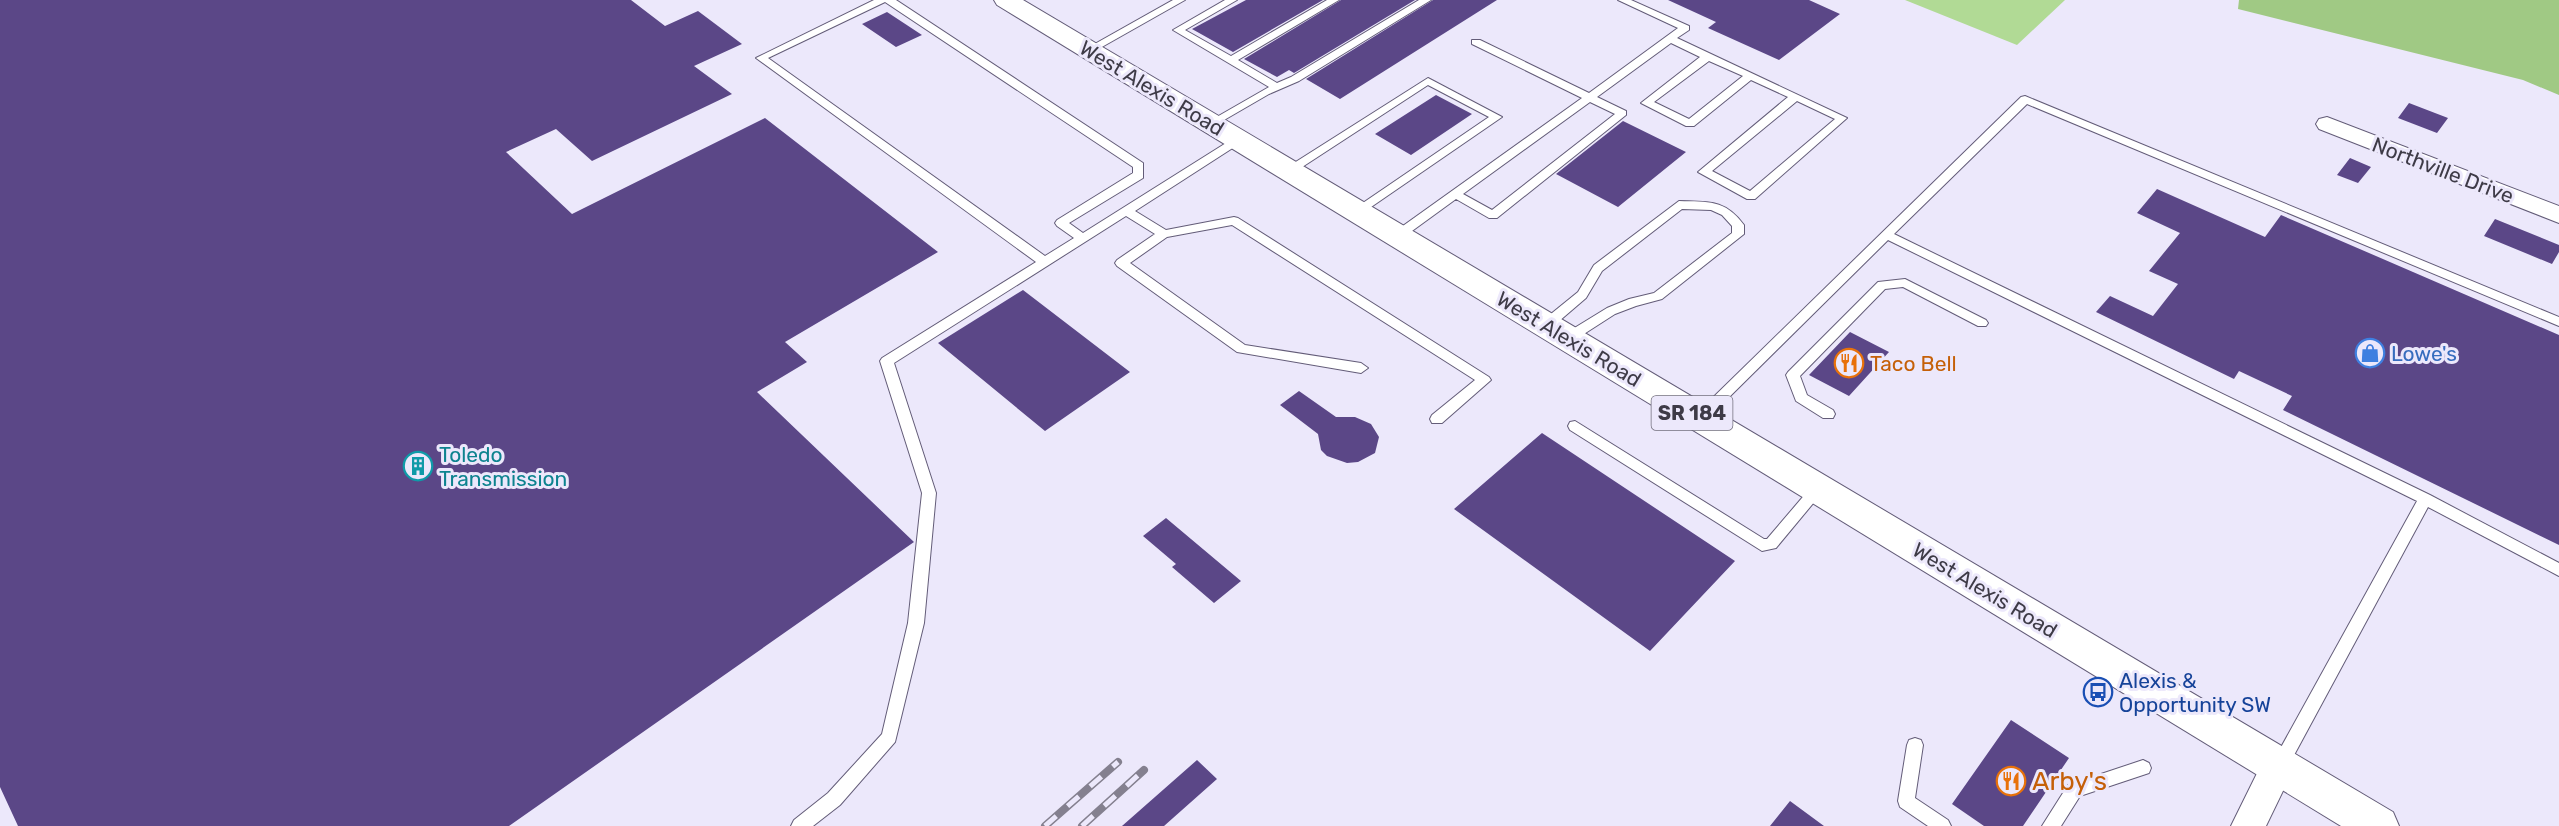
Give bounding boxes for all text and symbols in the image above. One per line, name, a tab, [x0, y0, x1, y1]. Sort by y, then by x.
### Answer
street label: West Alexis Road	[1075, 35, 1229, 141]
street label: Northville Drive	[2369, 132, 2517, 208]
street label: West Alexis Road	[1492, 286, 1646, 392]
shop icon: Lowe's	[2354, 337, 2386, 369]
place label: Lowe's	[2391, 341, 2457, 366]
restaurant icon: Taco Bell	[1833, 347, 1865, 379]
place label: Taco Bell	[1870, 351, 1957, 376]
road number: SR 184	[1652, 396, 1732, 430]
place label: Toledo Transmission	[439, 442, 567, 491]
building icon: Toledo Transmission	[402, 450, 434, 482]
street label: West Alexis Road	[1908, 537, 2062, 643]
place label: Alexis & Opportunity SW	[2119, 668, 2271, 717]
bus stop icon: Alexis & Opportunity SW	[2082, 676, 2114, 708]
restaurant icon: Arby's	[1995, 765, 2027, 797]
place label: Arby's	[2032, 766, 2107, 797]

